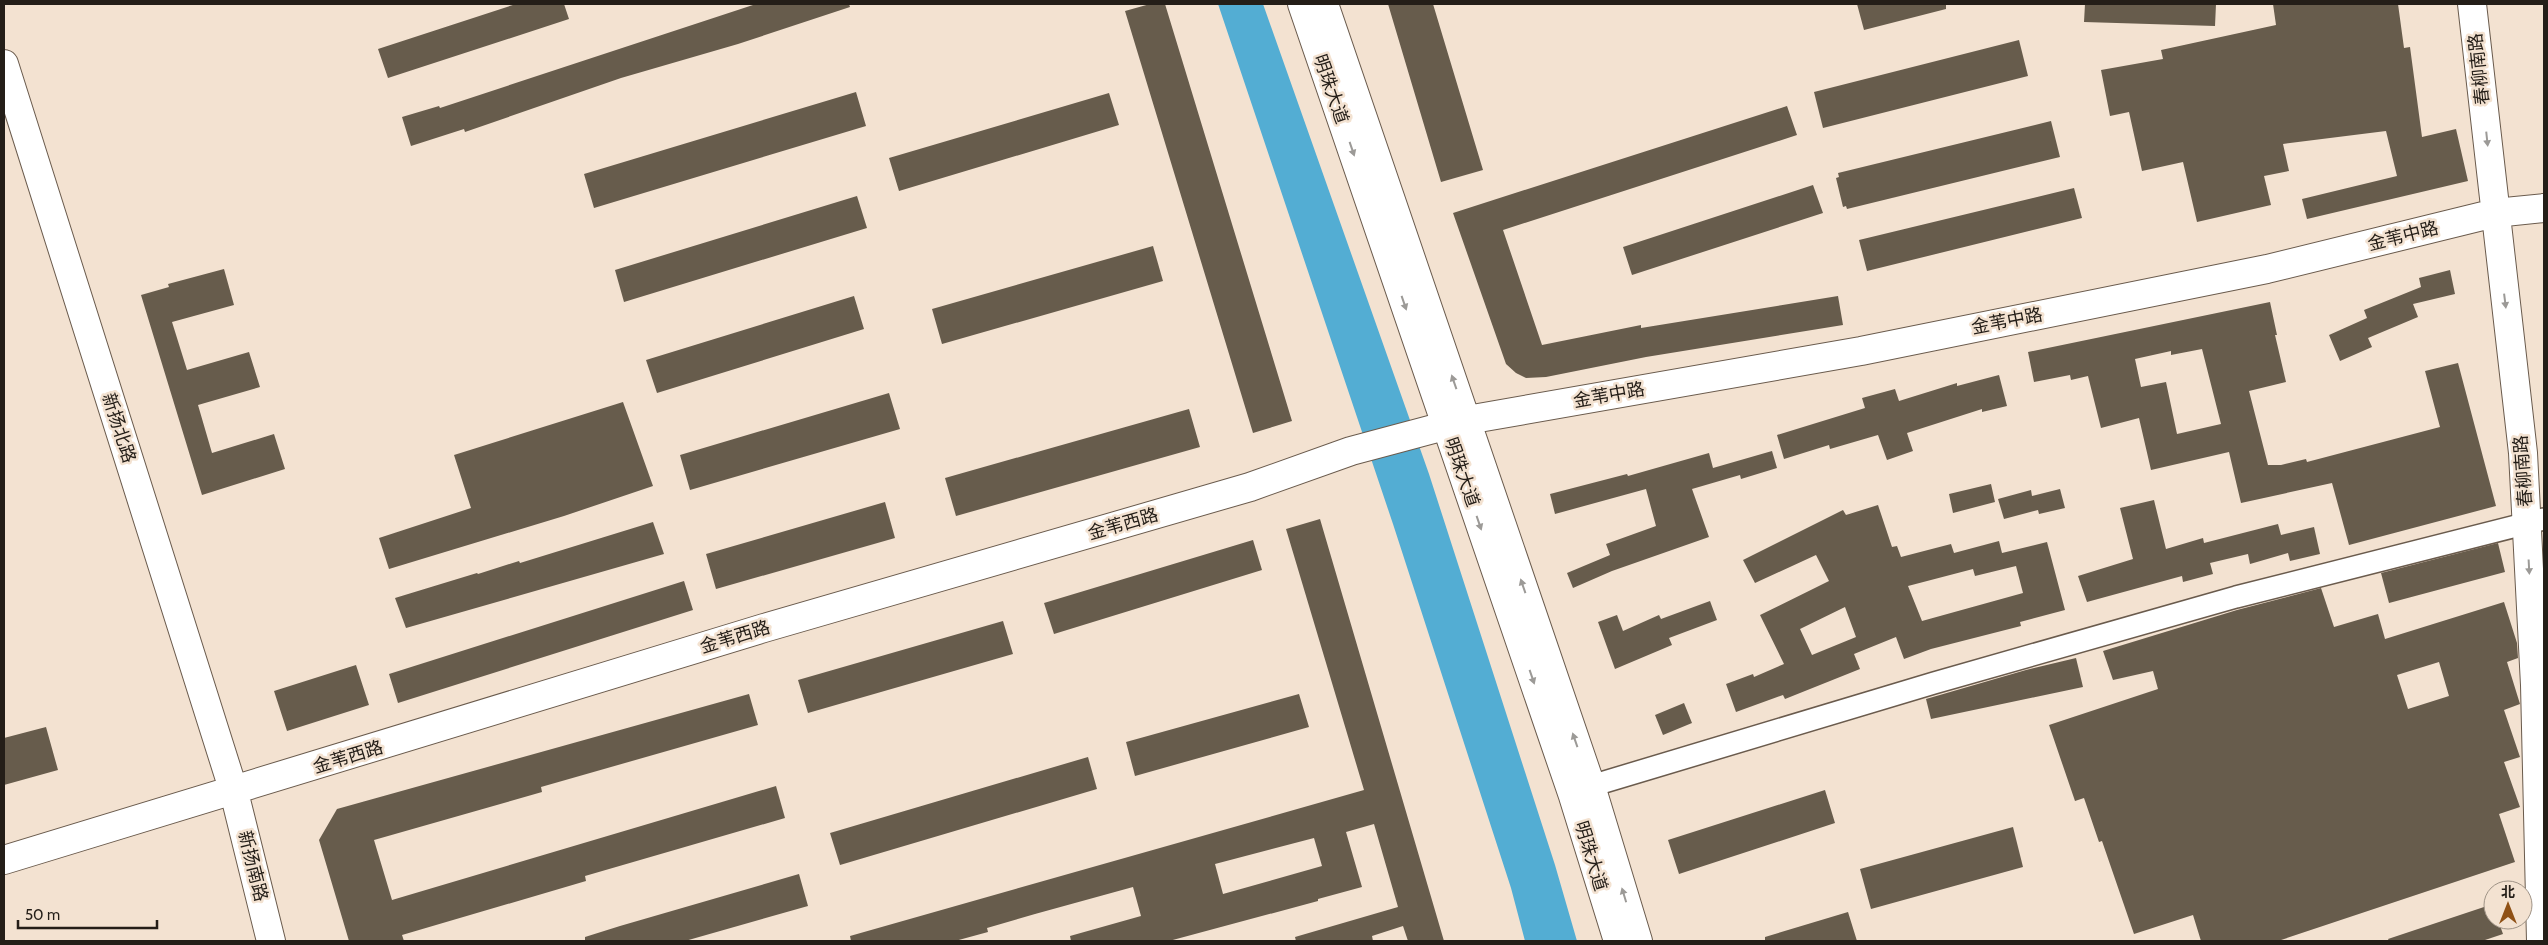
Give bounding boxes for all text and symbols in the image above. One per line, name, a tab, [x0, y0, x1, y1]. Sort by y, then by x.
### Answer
street label: 春柳南路	[2464, 32, 2494, 106]
street label: 明珠大道	[1309, 51, 1353, 127]
one-way arrow	[2483, 132, 2491, 148]
one-way arrow	[1349, 142, 1356, 157]
street label: 金苇中路	[2365, 217, 2441, 255]
one-way arrow	[2501, 293, 2509, 309]
one-way arrow	[1400, 296, 1408, 311]
street label: 金苇中路	[1970, 303, 2044, 339]
one-way arrow	[1450, 374, 1458, 389]
street label: 金苇中路	[1572, 378, 1646, 412]
street label: 新扬北路	[97, 390, 141, 466]
street label: 明珠大道	[1440, 434, 1484, 510]
street label: 春柳南路	[2510, 434, 2536, 508]
street label: 金苇西路	[1085, 504, 1161, 544]
one-way arrow	[1476, 516, 1484, 531]
one-way arrow	[2525, 559, 2533, 575]
one-way arrow	[1519, 578, 1526, 593]
street label: 金苇西路	[697, 616, 773, 658]
one-way arrow	[1528, 670, 1536, 685]
one-way arrow	[1571, 732, 1579, 747]
street label: 金苇西路	[310, 736, 386, 778]
street label: 明珠大道	[1570, 818, 1612, 894]
street label: 新扬南路	[234, 828, 272, 904]
north arrow	[2483, 880, 2533, 930]
text: 北	[2501, 883, 2515, 901]
one-way arrow	[1620, 887, 1628, 902]
scale bar	[18, 898, 156, 930]
text: 50 m	[25, 906, 60, 924]

